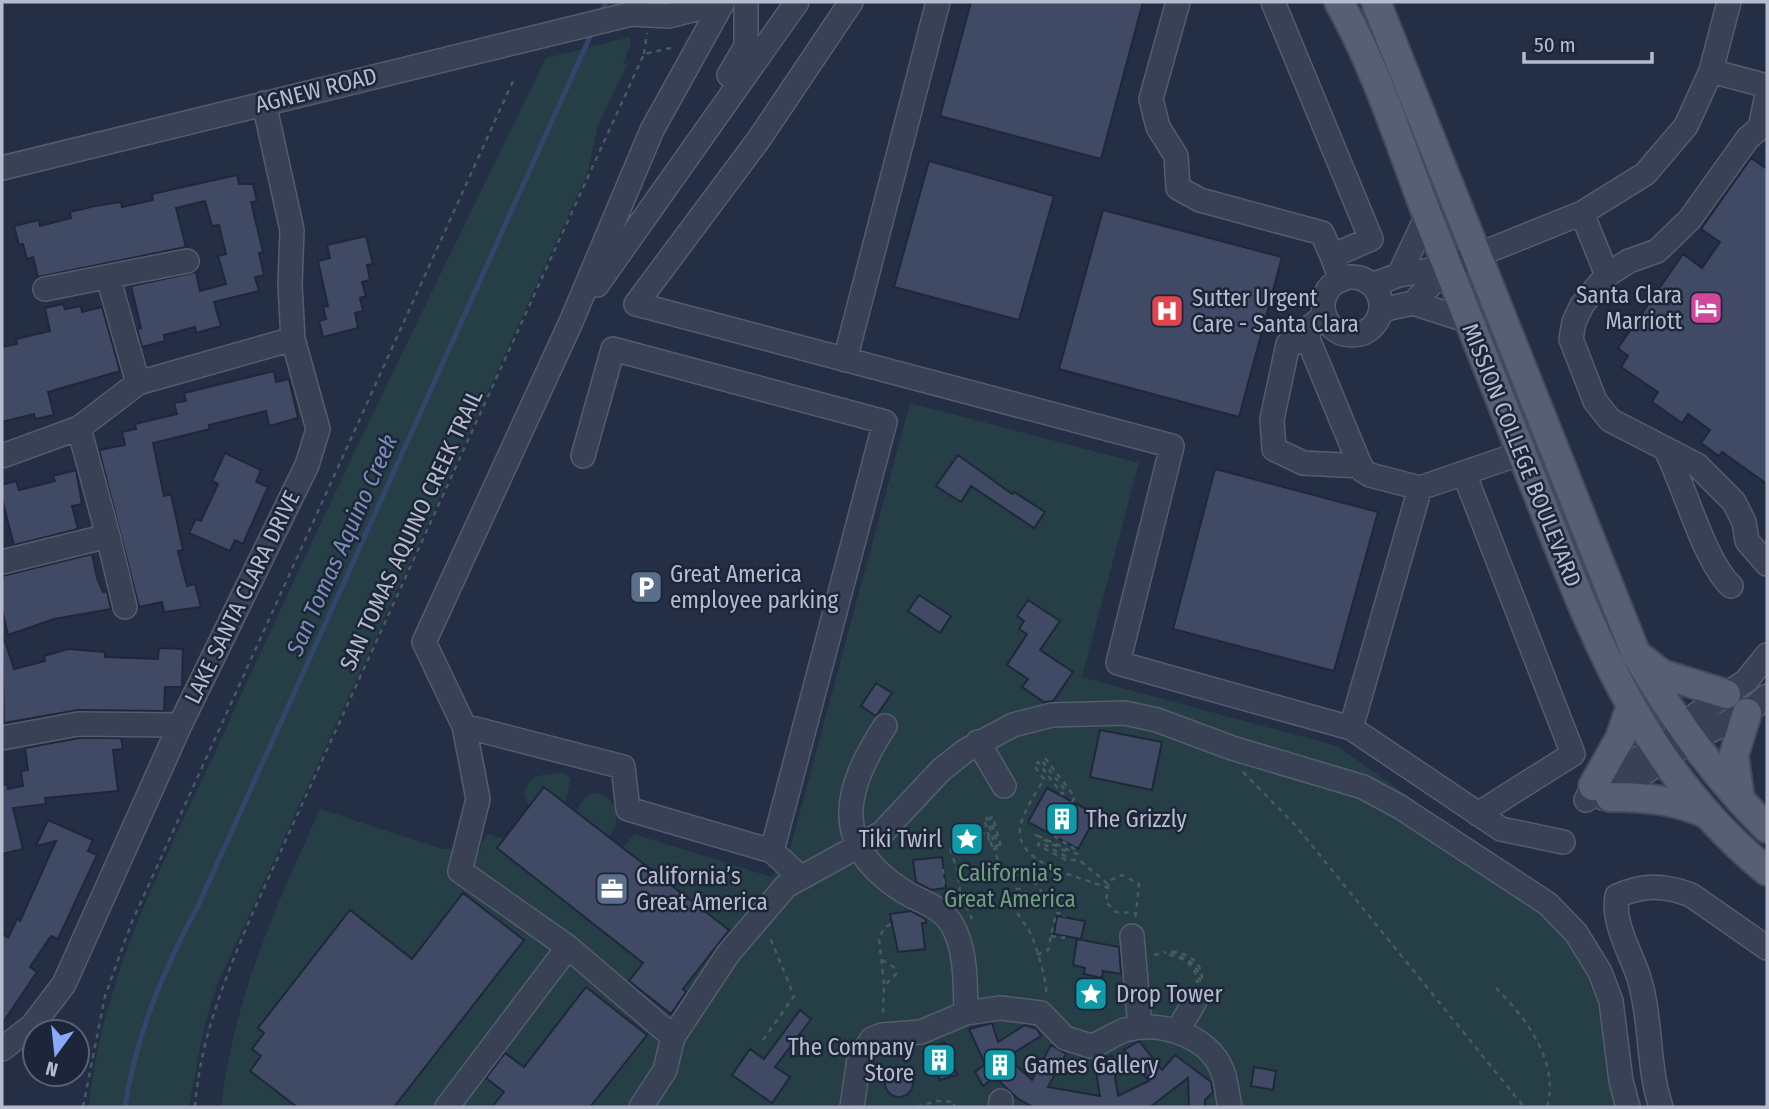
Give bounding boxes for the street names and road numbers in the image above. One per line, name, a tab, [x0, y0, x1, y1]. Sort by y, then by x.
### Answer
street label: AGNEW ROAD	[252, 61, 380, 119]
street label: MISSION COLLEGE BOULEVARD	[1456, 319, 1588, 591]
street label: SAN TOMAS AQUINO CREEK TRAIL	[334, 385, 488, 675]
street label: LAKE SANTA CLARA DRIVE	[178, 486, 306, 708]

